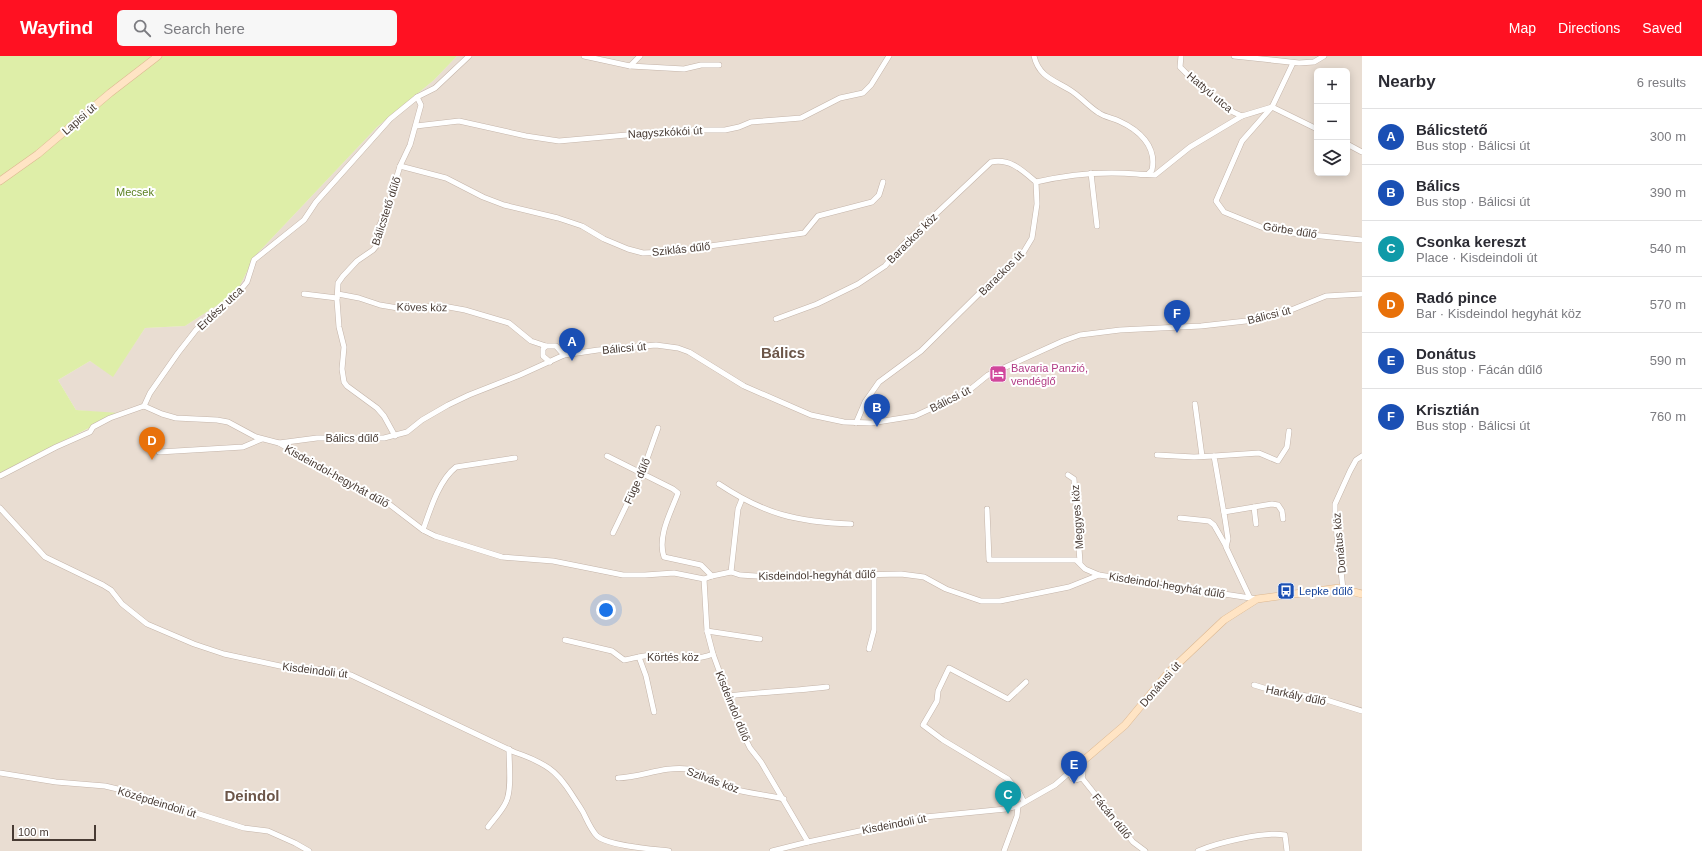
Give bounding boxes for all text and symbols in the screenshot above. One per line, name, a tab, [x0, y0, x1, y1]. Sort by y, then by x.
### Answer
search box	[117, 10, 397, 46]
text: Wayfind	[20, 17, 93, 38]
icon: search	[131, 17, 153, 39]
text: Search here	[163, 20, 245, 37]
text: Map	[1509, 20, 1536, 36]
text: Directions	[1558, 20, 1620, 36]
text: Saved	[1642, 20, 1682, 36]
map controls	[1314, 68, 1350, 176]
button: +	[1314, 68, 1350, 104]
street label: Hattyú utca	[1185, 70, 1236, 115]
text: Nearby	[1378, 72, 1436, 91]
text: 6 results	[1637, 75, 1686, 90]
street label: Lapisi út	[60, 101, 98, 137]
button: −	[1314, 104, 1350, 140]
text: Bálicstető	[1416, 121, 1488, 138]
street label: Nagyszkókói út	[627, 124, 703, 140]
text: A	[1386, 129, 1396, 144]
text: 300 m	[1650, 129, 1686, 144]
text: Bus stop · Bálicsi út	[1416, 138, 1530, 153]
button: layers	[1314, 140, 1350, 176]
street label: Bálicstető dűlő	[369, 175, 403, 247]
text: Bálics	[1416, 177, 1460, 194]
text: B	[1386, 185, 1396, 200]
text: 390 m	[1650, 185, 1686, 200]
park label: Mecsek	[116, 186, 154, 198]
text: Bus stop · Bálicsi út	[1416, 194, 1530, 209]
street label: Barackos köz	[884, 210, 940, 266]
street label: Görbe dűlő	[1262, 220, 1318, 240]
text: Csonka kereszt	[1416, 233, 1526, 250]
street label: Sziklás dűlő	[651, 240, 711, 258]
text: C	[1386, 241, 1396, 256]
text: 540 m	[1650, 241, 1686, 256]
street label: Barackos út	[976, 248, 1026, 298]
text: Place · Kisdeindoli út	[1416, 250, 1537, 265]
street label: Erdész utca	[195, 283, 246, 332]
text: Radó pince	[1416, 289, 1497, 306]
text: D	[1386, 297, 1396, 312]
text: 570 m	[1650, 297, 1686, 312]
pin: F	[1164, 300, 1190, 333]
street label: Köves köz	[397, 301, 447, 313]
street label: Bálicsi út	[1246, 304, 1292, 326]
text: Bar · Kisdeindol hegyhát köz	[1416, 306, 1581, 321]
pin: A	[559, 328, 585, 361]
street label: Bálicsi út	[602, 340, 646, 356]
district label: Bálics	[761, 344, 805, 361]
text: Donátus	[1416, 345, 1476, 362]
text: E	[1387, 353, 1395, 368]
text: 590 m	[1650, 353, 1686, 368]
place label: Bavaria Panzió, vendéglő	[1011, 362, 1088, 387]
text: Bus stop · Fácán dűlő	[1416, 362, 1542, 377]
hotel icon: Bavaria Panzió, vendéglő	[988, 364, 1008, 384]
street label: Bálicsi út	[928, 384, 972, 414]
pin: B	[864, 394, 890, 427]
text: Krisztián	[1416, 401, 1479, 418]
text: F	[1387, 409, 1395, 424]
text: 760 m	[1650, 409, 1686, 424]
text: Bus stop · Bálicsi út	[1416, 418, 1530, 433]
pin: D	[139, 427, 165, 460]
street label: Bálics dűlő	[325, 432, 379, 444]
street label: Kisdeindol-hegyhát dűlő	[283, 442, 391, 510]
street label: Füge dűlő	[622, 456, 652, 506]
street label: Meggyes köz	[1069, 484, 1085, 550]
street label: Donátus köz	[1330, 512, 1348, 574]
street label: Kisdeindol-hegyhát dűlő	[758, 568, 876, 582]
street label: Kisdeindol-hegyhát dűlő	[1108, 570, 1226, 600]
bus stop icon: Lepke dűlő	[1276, 581, 1296, 601]
place label: Lepke dűlő	[1299, 585, 1353, 597]
your location	[596, 600, 616, 620]
street label: Körtés köz	[647, 651, 699, 663]
street label: Donátusi út	[1137, 659, 1183, 709]
street label: Kisdeindoli út	[282, 660, 348, 680]
street label: Kisdeindol dűlő	[713, 669, 753, 743]
street label: Harkály dűlő	[1265, 683, 1327, 707]
pin: E	[1061, 751, 1087, 784]
street label: Szilvás köz	[685, 765, 741, 795]
pin: C	[995, 781, 1021, 814]
street label: Középdeindoli út	[116, 784, 198, 820]
district label: Deindol	[225, 787, 280, 804]
street label: Fácán dűlő	[1090, 791, 1134, 841]
street label: Kisdeindoli út	[861, 812, 927, 836]
scale bar	[12, 823, 96, 842]
text: 100 m	[18, 826, 49, 838]

